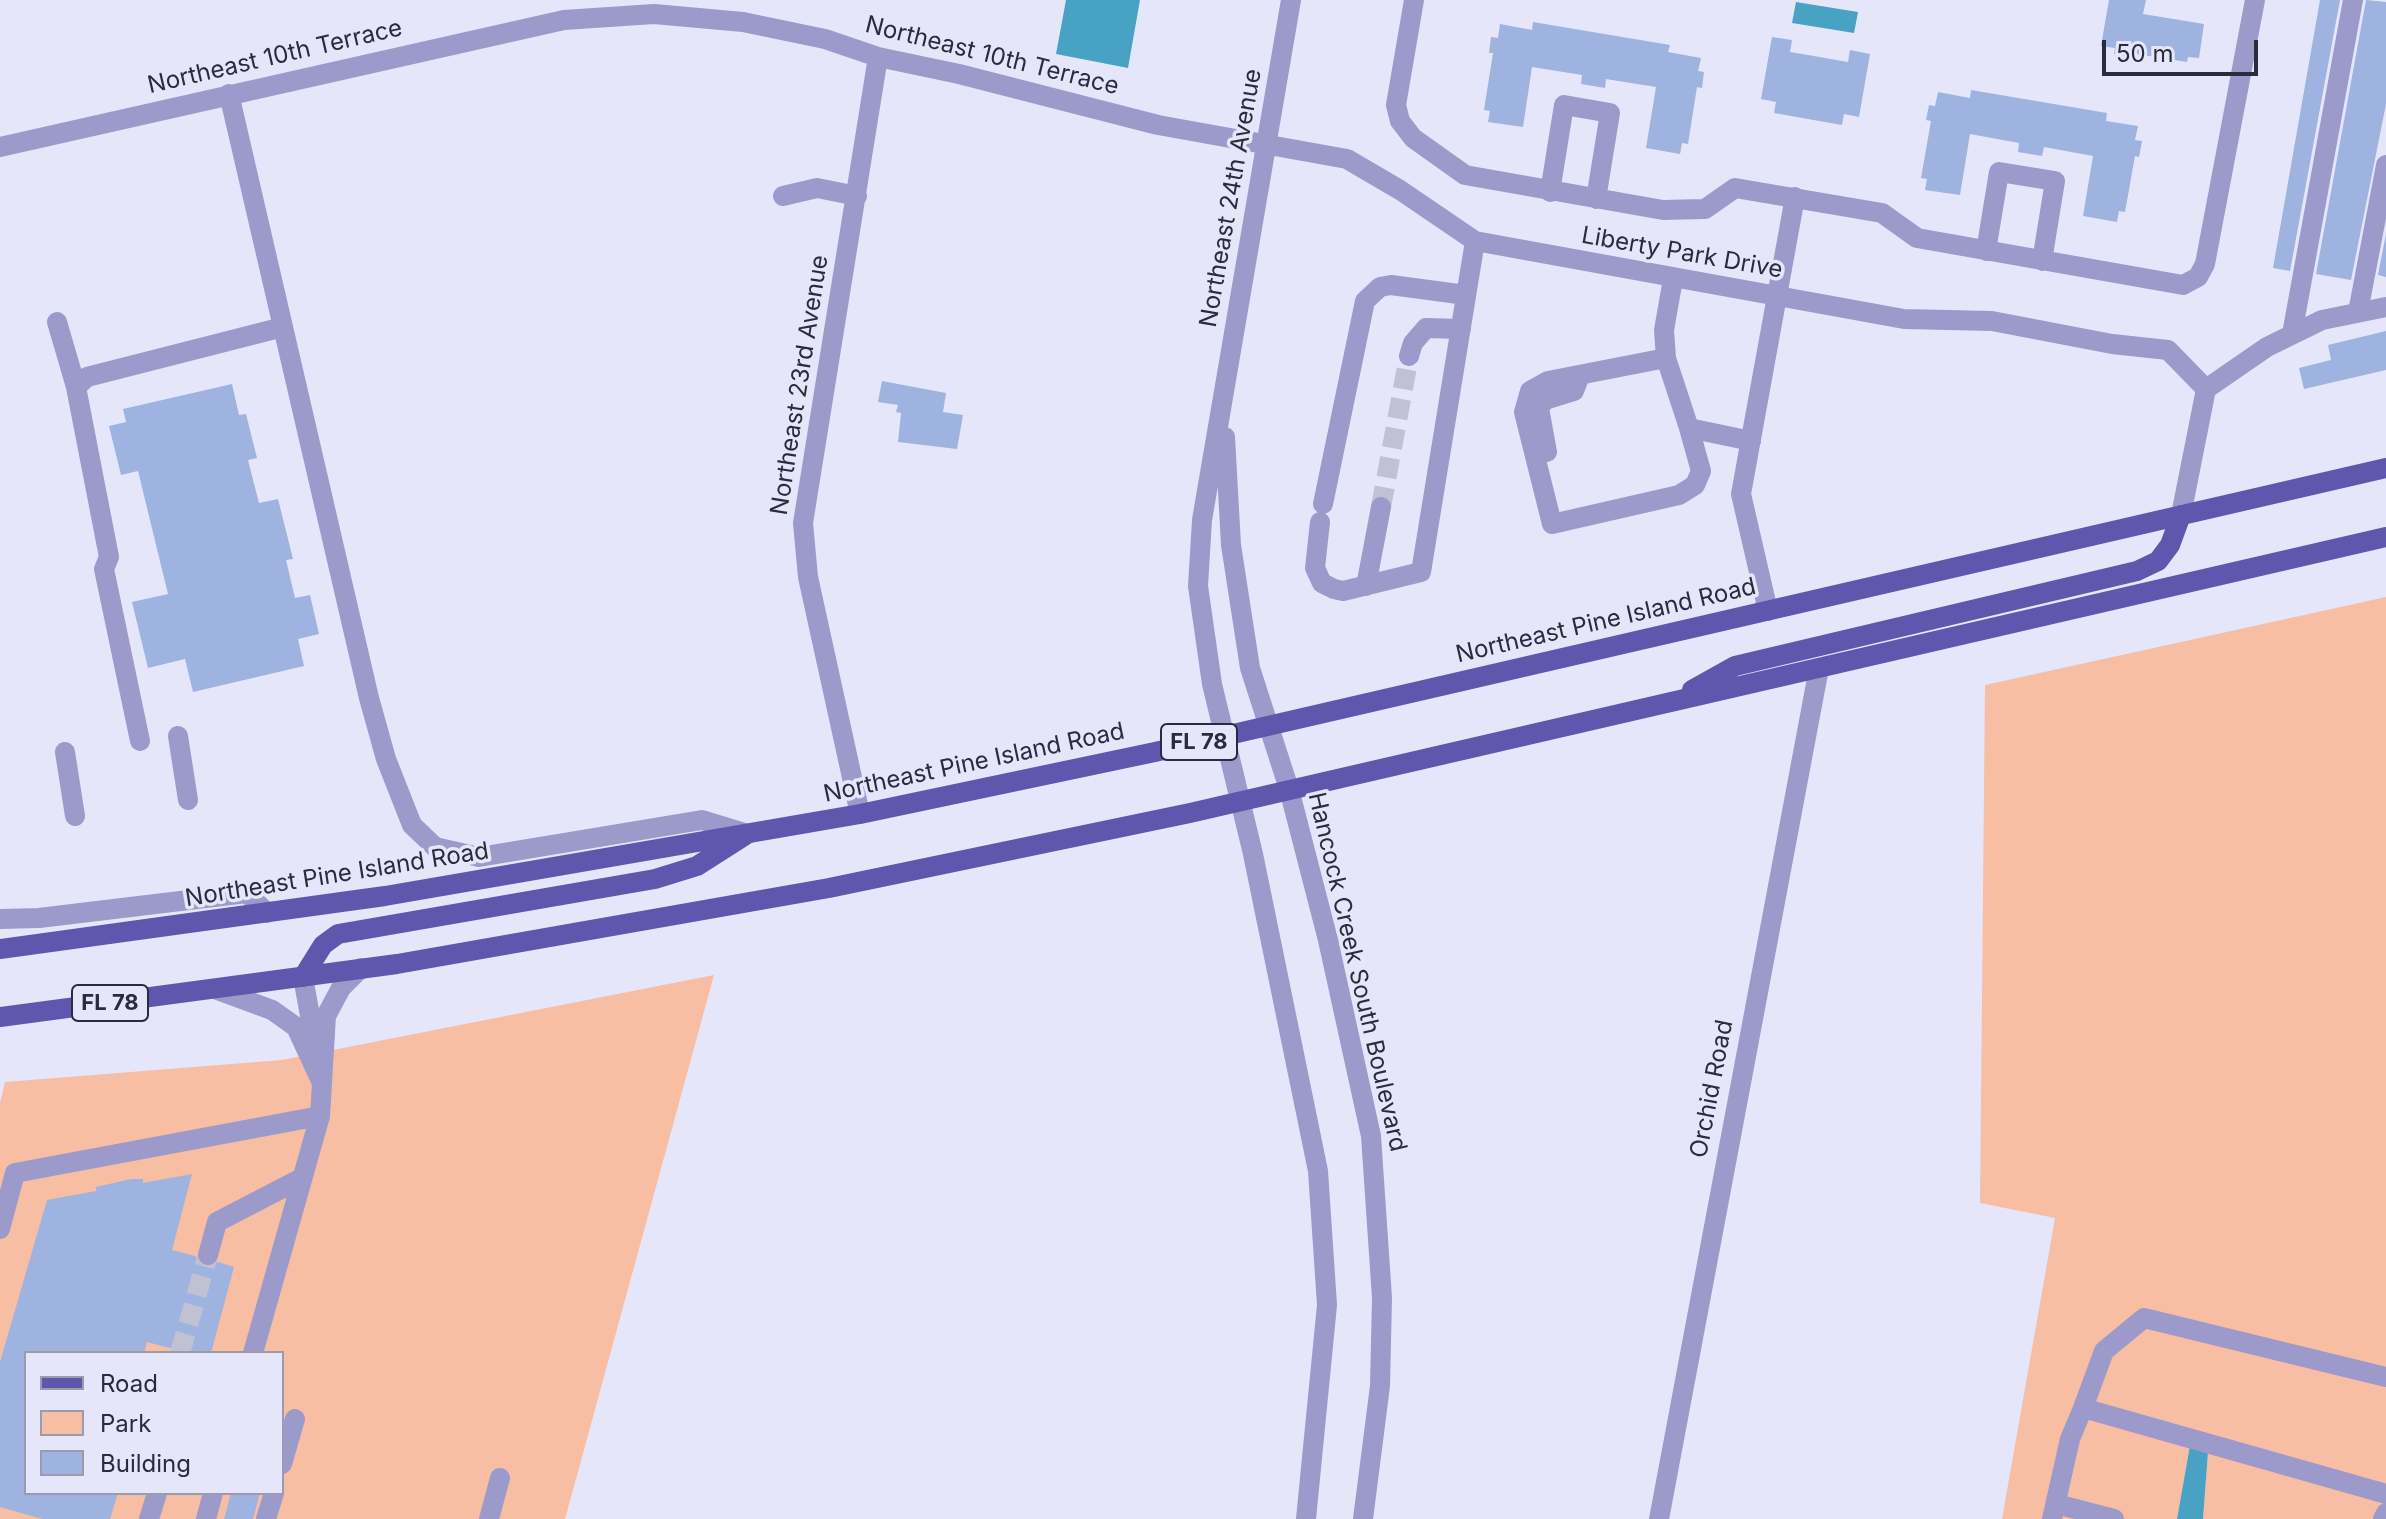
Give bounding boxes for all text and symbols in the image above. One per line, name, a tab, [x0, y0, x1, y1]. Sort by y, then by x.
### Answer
street label: Northeast 10th Terrace	[862, 11, 1122, 101]
street label: Northeast 10th Terrace	[145, 14, 405, 100]
scale bar	[2106, 24, 2262, 74]
text: 50 m	[2116, 39, 2174, 68]
street label: Northeast 24th Avenue	[1194, 67, 1268, 329]
street label: Liberty Park Drive	[1579, 221, 1785, 285]
street label: Northeast 23rd Avenue	[765, 253, 835, 517]
street label: Northeast Pine Island Road	[1453, 572, 1759, 670]
street label: Northeast Pine Island Road	[821, 717, 1127, 809]
road number: FL 78	[1161, 724, 1237, 760]
street label: Hancock Creek South Boulevard	[1302, 790, 1412, 1154]
street label: Northeast Pine Island Road	[183, 837, 491, 913]
road number: FL 78	[72, 985, 148, 1021]
street label: Orchid Road	[1685, 1018, 1739, 1160]
legend	[24, 1351, 284, 1495]
text: Road	[100, 1369, 158, 1398]
text: Park	[100, 1409, 151, 1438]
text: Building	[100, 1449, 191, 1478]

